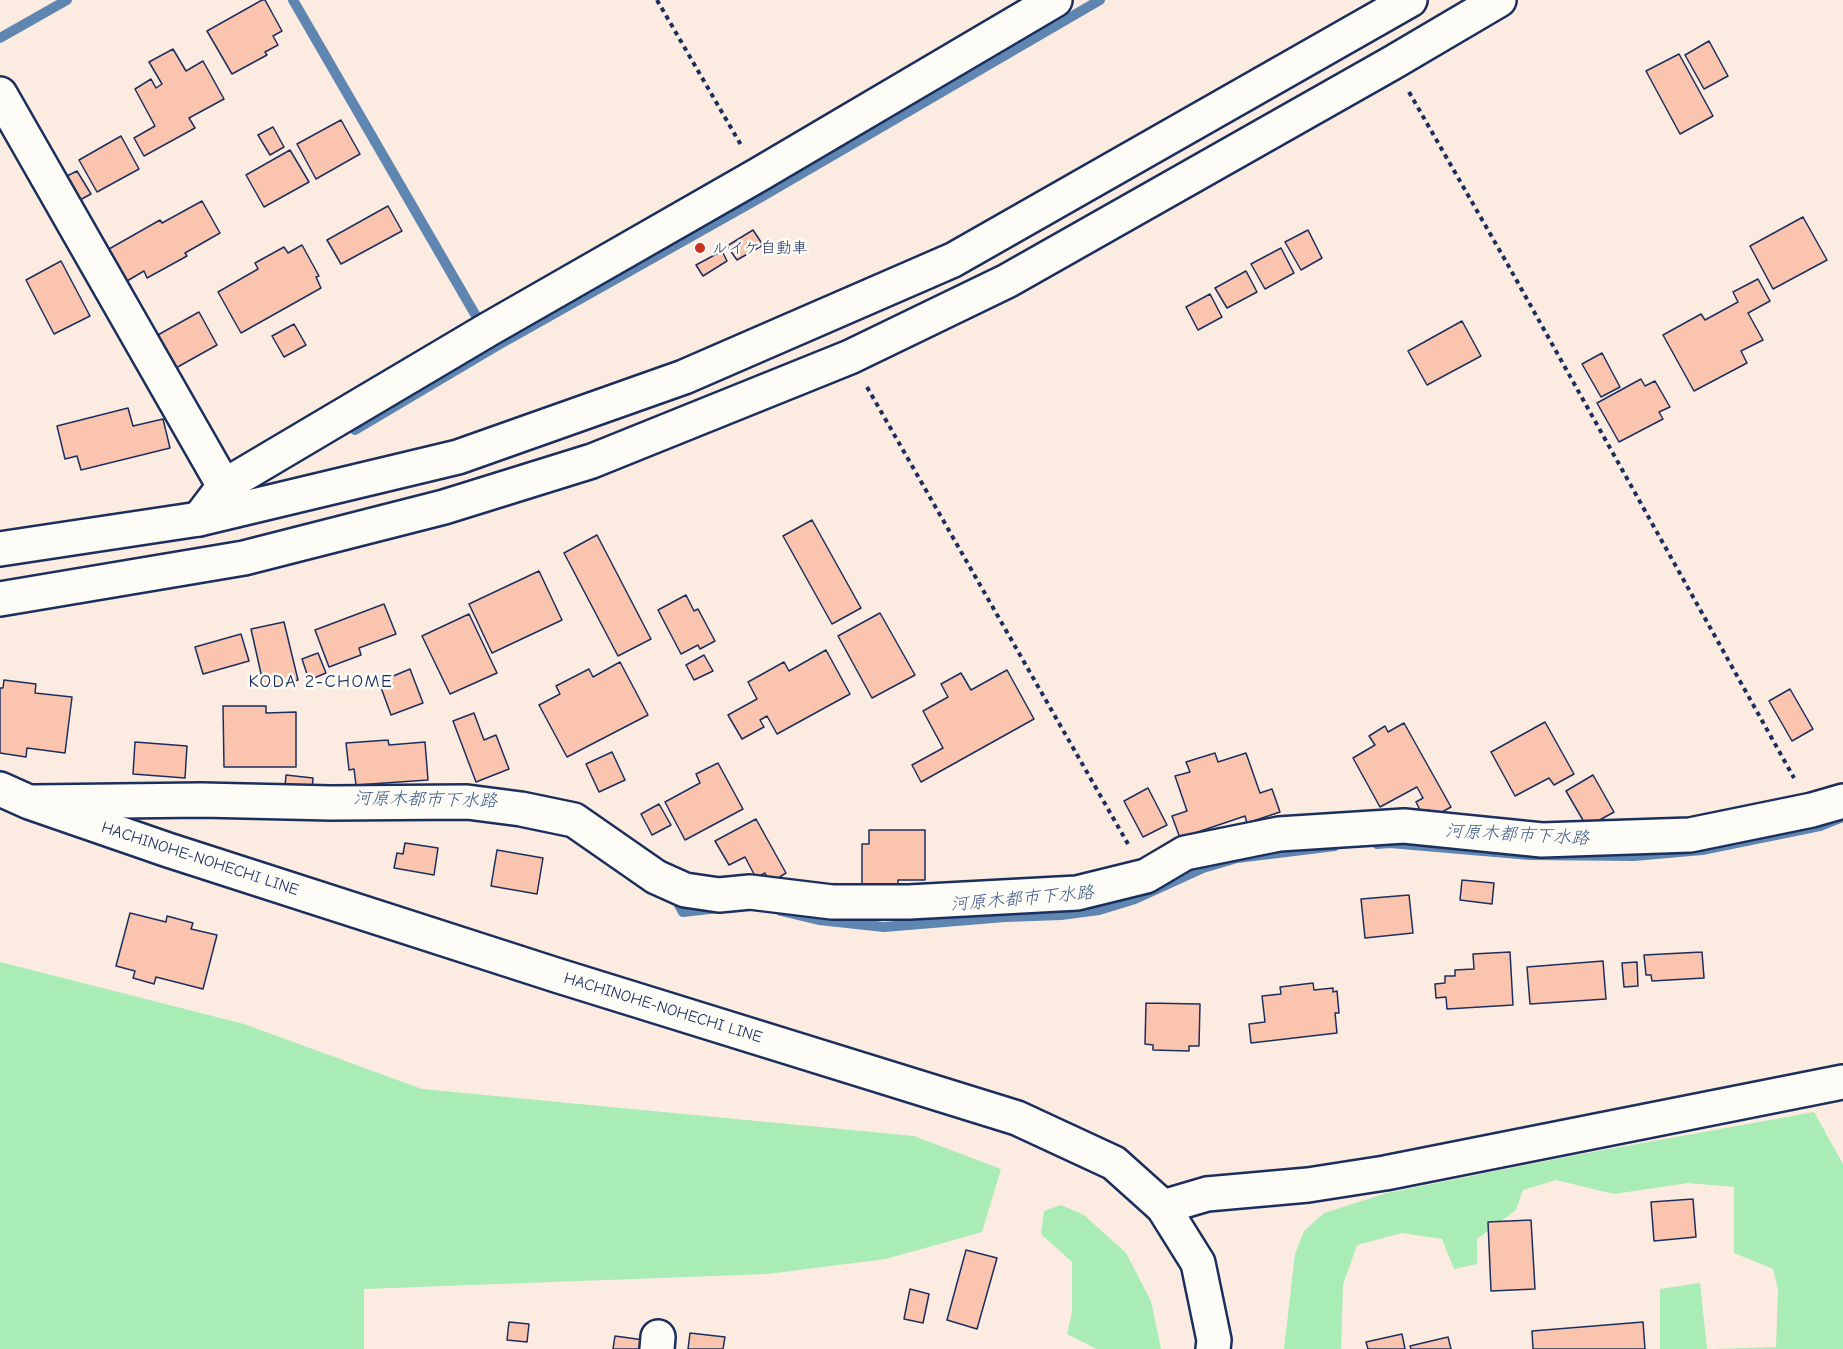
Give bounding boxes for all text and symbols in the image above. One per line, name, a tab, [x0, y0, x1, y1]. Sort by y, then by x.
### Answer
place label: ルイケ自動車	[712, 238, 808, 258]
marker: ルイケ自動車	[693, 241, 707, 255]
district label: KODA 2-CHOME	[249, 671, 393, 693]
water label: 河原木都市下水路	[353, 788, 497, 812]
street label: HACHINOHE-NOHECHI LINE	[99, 818, 301, 900]
water label: 河原木都市下水路	[1445, 820, 1589, 850]
water label: 河原木都市下水路	[949, 882, 1095, 916]
street label: HACHINOHE-NOHECHI LINE	[562, 969, 764, 1047]

